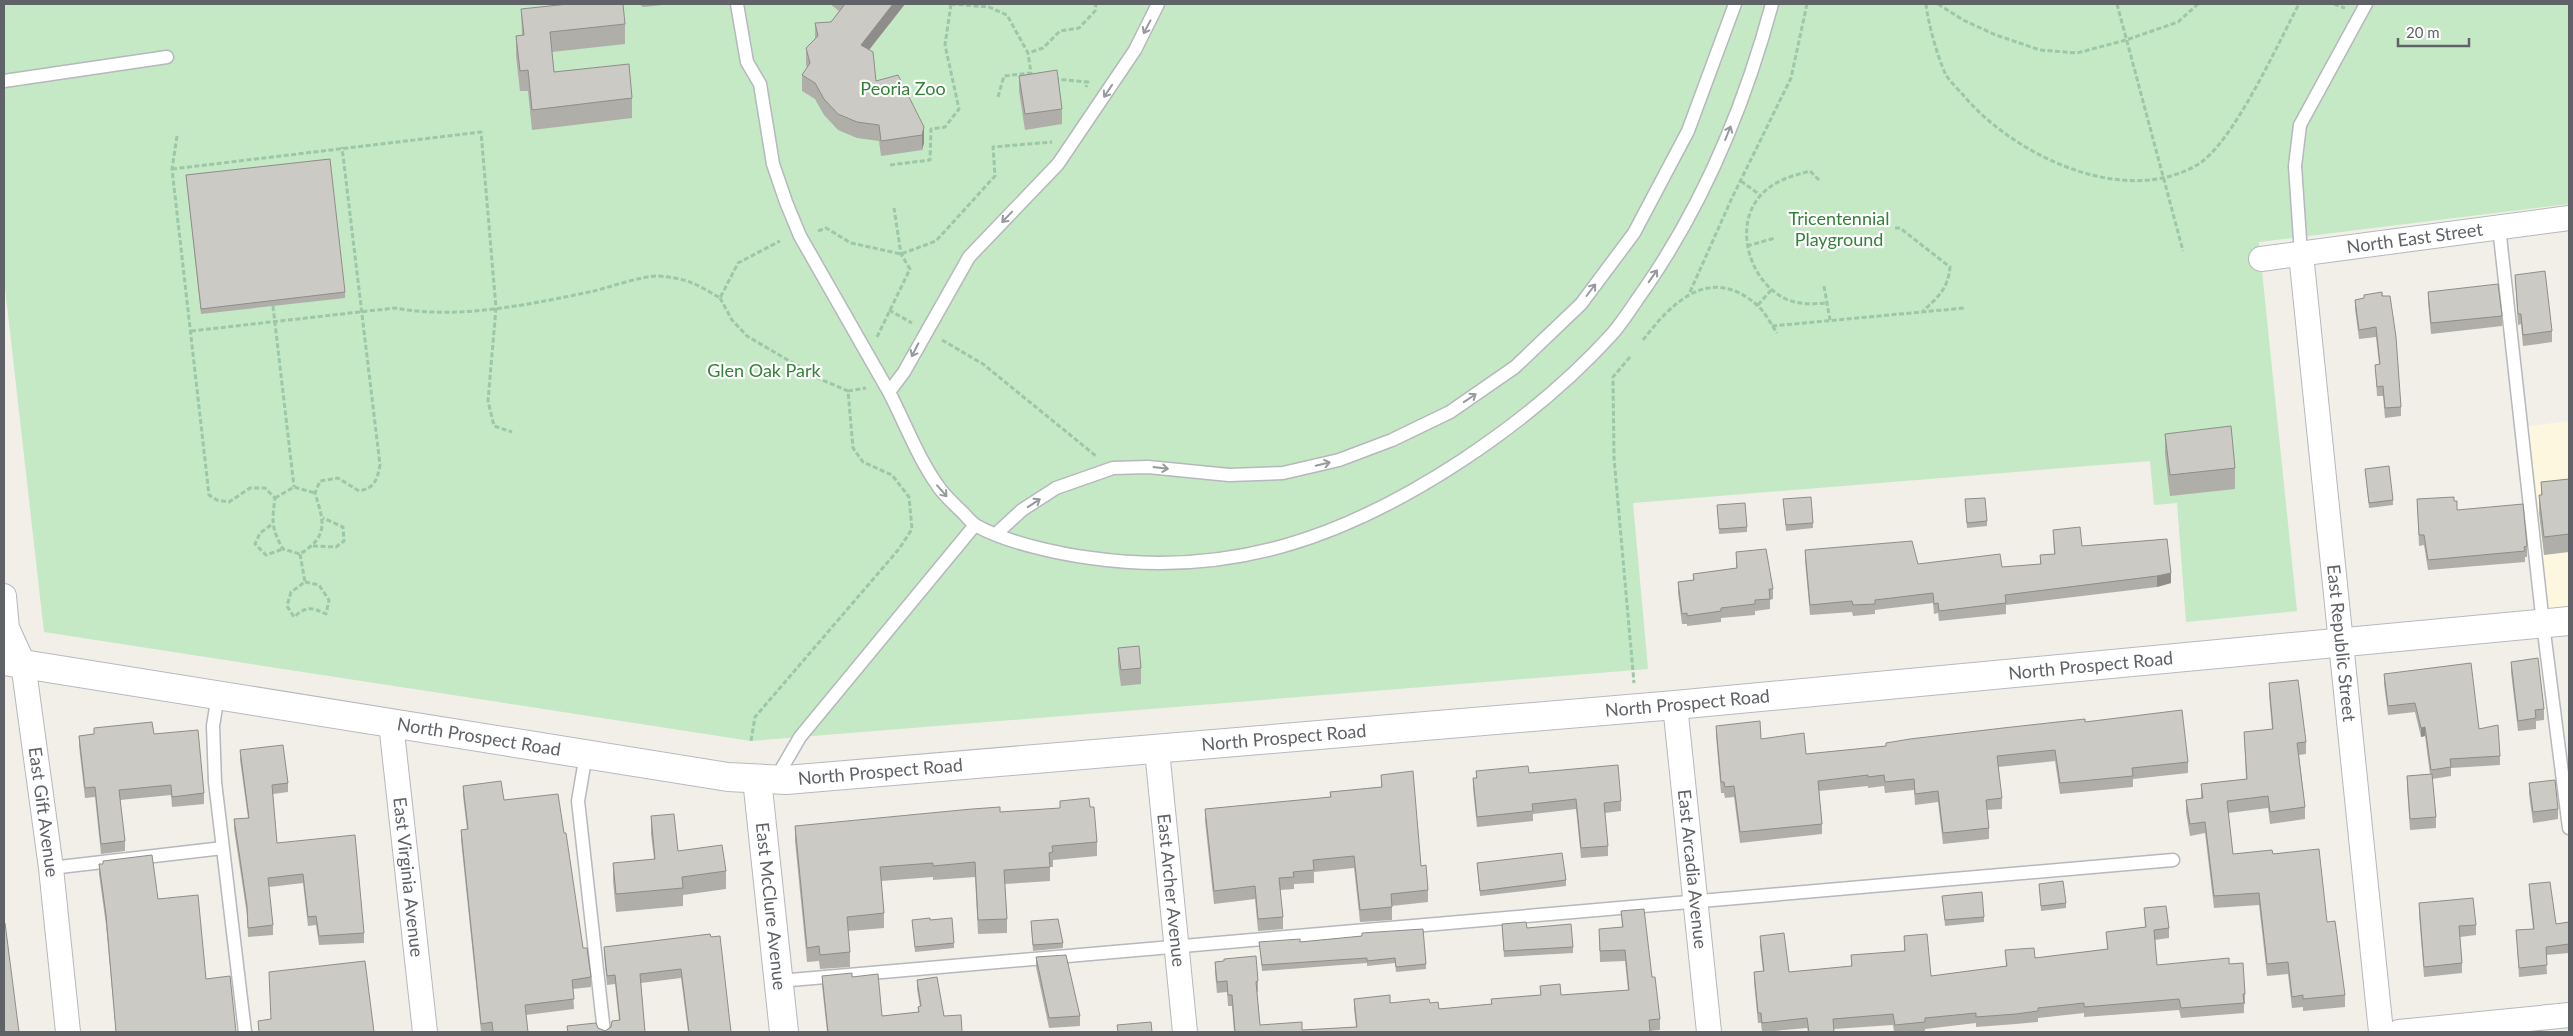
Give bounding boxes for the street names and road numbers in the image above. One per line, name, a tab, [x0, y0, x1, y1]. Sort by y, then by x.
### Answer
street label: North East Street	[2345, 218, 2484, 257]
street label: East Republic Street	[2323, 563, 2361, 723]
street label: North Prospect Road	[2007, 646, 2174, 684]
street label: North Prospect Road	[1604, 684, 1771, 721]
street label: North Prospect Road	[396, 712, 563, 760]
street label: North Prospect Road	[1200, 719, 1367, 755]
street label: East Gift Avenue	[25, 745, 64, 878]
street label: North Prospect Road	[797, 753, 964, 789]
street label: East Arcadia Avenue	[1674, 788, 1712, 950]
street label: East Virginia Avenue	[389, 796, 429, 958]
street label: East Archer Avenue	[1153, 813, 1190, 968]
street label: East McClure Avenue	[752, 821, 791, 991]

